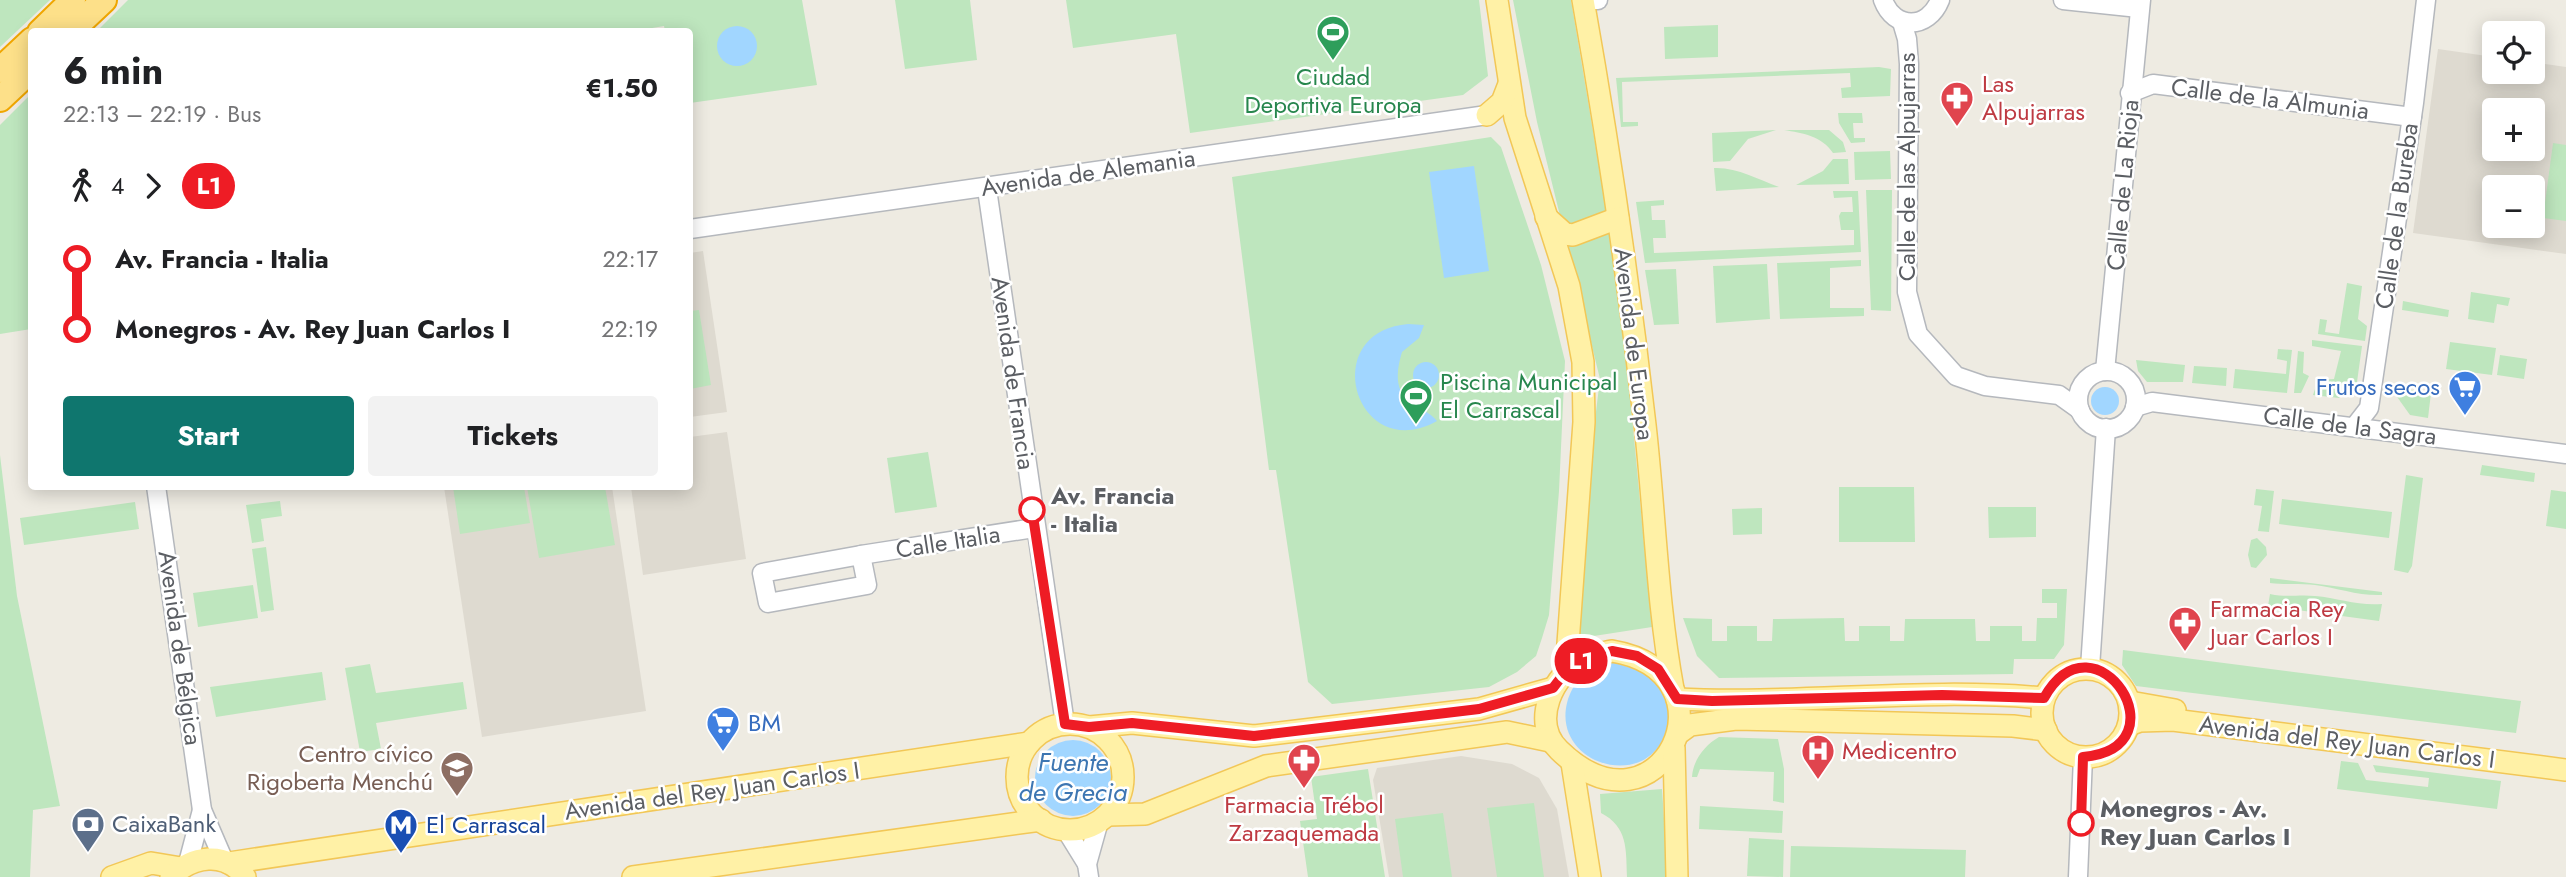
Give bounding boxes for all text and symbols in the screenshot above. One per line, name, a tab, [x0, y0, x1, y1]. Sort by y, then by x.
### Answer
sports icon: Ciudad Deportiva Europa	[1314, 13, 1352, 62]
map controls	[2482, 21, 2545, 238]
button: locate	[2482, 21, 2545, 84]
text: 6 min	[63, 43, 163, 98]
street label: Calle de las Alpujarras	[1889, 53, 1924, 281]
place label: Ciudad Deportiva Europa	[1245, 59, 1422, 122]
place label: Las Alpujarras	[1982, 66, 2085, 129]
text: €1.50	[585, 69, 658, 107]
street label: Calle de la Almunia	[2169, 69, 2371, 128]
pharmacy icon: Las Alpujarras	[1938, 79, 1976, 128]
text: 22:13 – 22:19 · Bus	[63, 97, 261, 131]
street label: Calle de La Rioja	[2098, 98, 2147, 272]
button: +	[2482, 98, 2545, 161]
street label: Calle de la Bureba	[2366, 121, 2427, 311]
street label: Avenida de Alemania	[979, 140, 1197, 205]
icon: walk	[63, 167, 101, 205]
icon: forward	[134, 167, 172, 205]
text: L1	[196, 168, 221, 203]
text: 4	[111, 169, 124, 203]
button: −	[2482, 175, 2545, 238]
text: Av. Francia - Italia	[115, 240, 329, 278]
text: 22:17	[603, 242, 658, 276]
street label: Avenida de Europa	[1605, 246, 1664, 442]
street label: Avenida de Francia	[983, 274, 1044, 472]
text: Monegros - Av. Rey Juan Carlos I	[115, 310, 510, 348]
text: 22:19	[601, 312, 658, 346]
place label: Piscina Municipal El Carrascal	[1440, 364, 1617, 427]
supermarket icon: Frutos secos	[2446, 368, 2484, 417]
place label: Frutos secos	[2316, 369, 2440, 404]
sports icon: Piscina Municipal El Carrascal	[1397, 377, 1435, 426]
button: Start	[63, 396, 354, 476]
button: Tickets	[368, 396, 658, 476]
street label: Calle de la Sagra	[2261, 398, 2439, 453]
place label: Av. Francia - Italia	[1050, 478, 1174, 541]
marker: Av. Francia - Italia	[1019, 497, 1045, 523]
street label: Calle Italia	[893, 516, 1003, 567]
street label: Avenida de Bélgica	[150, 548, 211, 747]
place label: Farmacia Rey Juar Carlos I	[2207, 591, 2344, 654]
pharmacy icon: Farmacia Rey Juar Carlos I	[2166, 604, 2204, 653]
line badge: L1	[1550, 638, 1612, 684]
text: L1	[1569, 643, 1593, 678]
supermarket icon: BM	[704, 704, 742, 753]
place label: BM	[748, 705, 781, 740]
street label: Avenida del Rey Juan Carlos I	[2197, 706, 2497, 777]
hospital icon: Medicentro	[1799, 732, 1837, 781]
place label: Medicentro	[1842, 733, 1957, 768]
place label: Centro cívico Rigoberta Menchú	[247, 736, 433, 799]
pharmacy icon: Farmacia Trébol Zarzaquemada	[1285, 741, 1323, 790]
water label: Fuente de Grecia	[1018, 743, 1128, 811]
school or university icon: Centro cívico Rigoberta Menchú	[438, 749, 476, 798]
street label: Avenida del Rey Juan Carlos I	[562, 752, 862, 829]
place label: Farmacia Trébol Zarzaquemada	[1224, 787, 1384, 850]
place label: Monegros - Av. Rey Juan Carlos I	[2100, 791, 2290, 854]
bank icon: CaixaBank	[69, 805, 107, 854]
place label: CaixaBank	[112, 806, 216, 841]
metro station icon: El Carrascal	[382, 806, 420, 855]
place label: El Carrascal	[426, 807, 546, 842]
marker: Monegros - Av. Rey Juan Carlos I	[2068, 810, 2094, 836]

